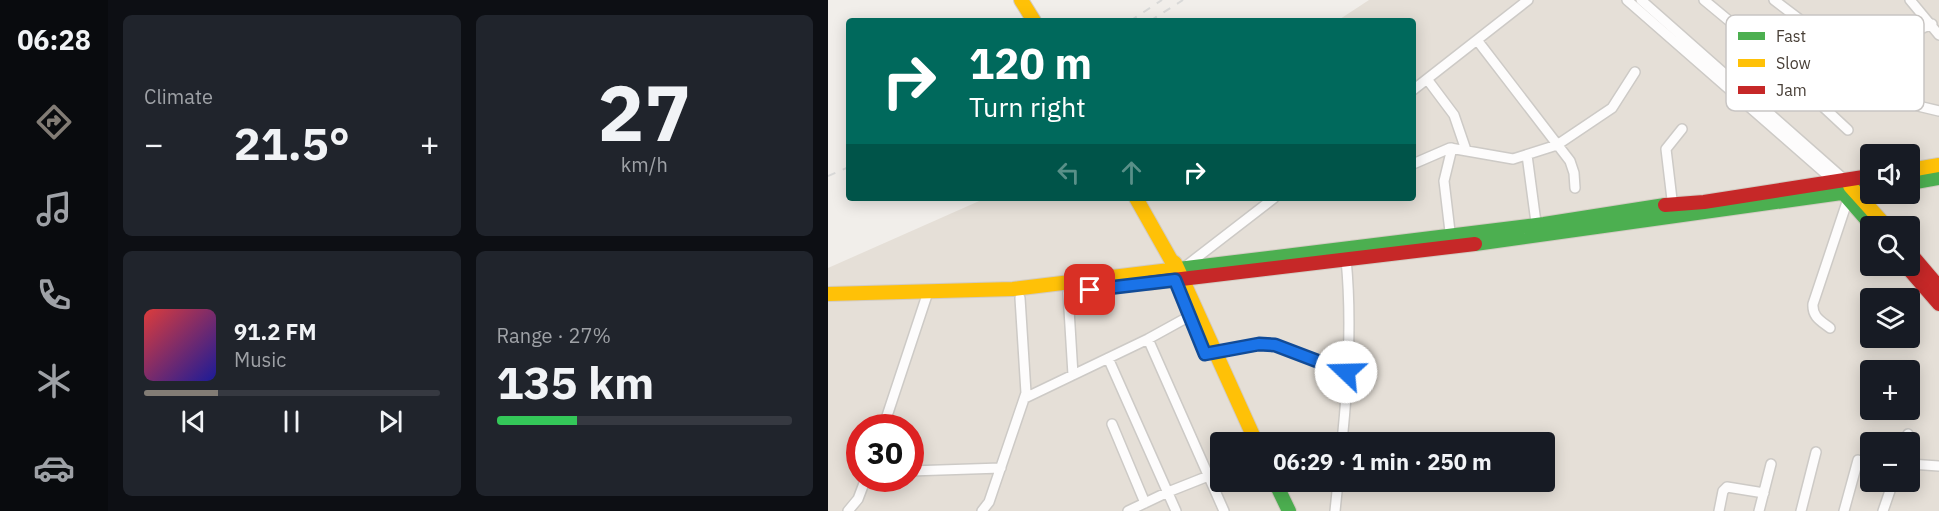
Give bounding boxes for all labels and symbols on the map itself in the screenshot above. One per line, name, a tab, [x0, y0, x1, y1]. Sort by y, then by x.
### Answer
legend	[1726, 15, 1924, 111]
text: Fast	[1776, 26, 1806, 46]
text: Slow	[1776, 53, 1811, 73]
text: Jam	[1776, 80, 1807, 100]
pin	[1064, 264, 1115, 315]
position arrow	[1314, 340, 1378, 404]
speed limit sign: 30	[846, 414, 924, 492]

